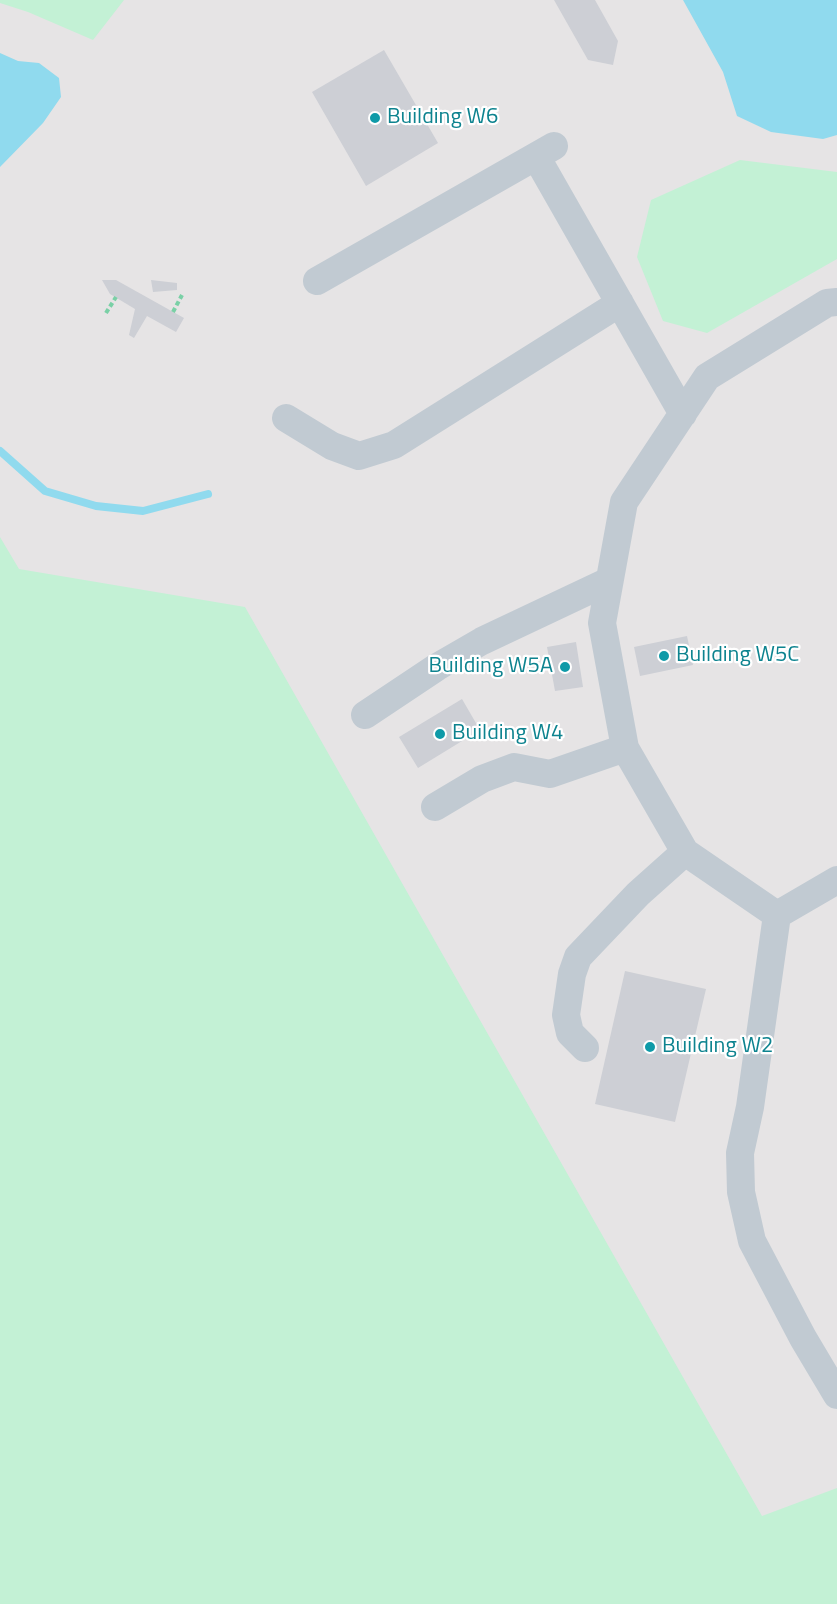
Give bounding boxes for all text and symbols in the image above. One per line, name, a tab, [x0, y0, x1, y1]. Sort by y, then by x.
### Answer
place label: Building W6	[387, 105, 498, 131]
marker: Building W6	[368, 111, 382, 125]
place label: Building W5C	[676, 643, 799, 669]
marker: Building W5C	[657, 649, 671, 663]
place label: Building W5A	[429, 654, 553, 680]
marker: Building W5A	[558, 660, 572, 674]
place label: Building W4	[452, 721, 563, 747]
marker: Building W4	[433, 727, 447, 741]
place label: Building W2	[662, 1034, 773, 1060]
marker: Building W2	[643, 1040, 657, 1054]

